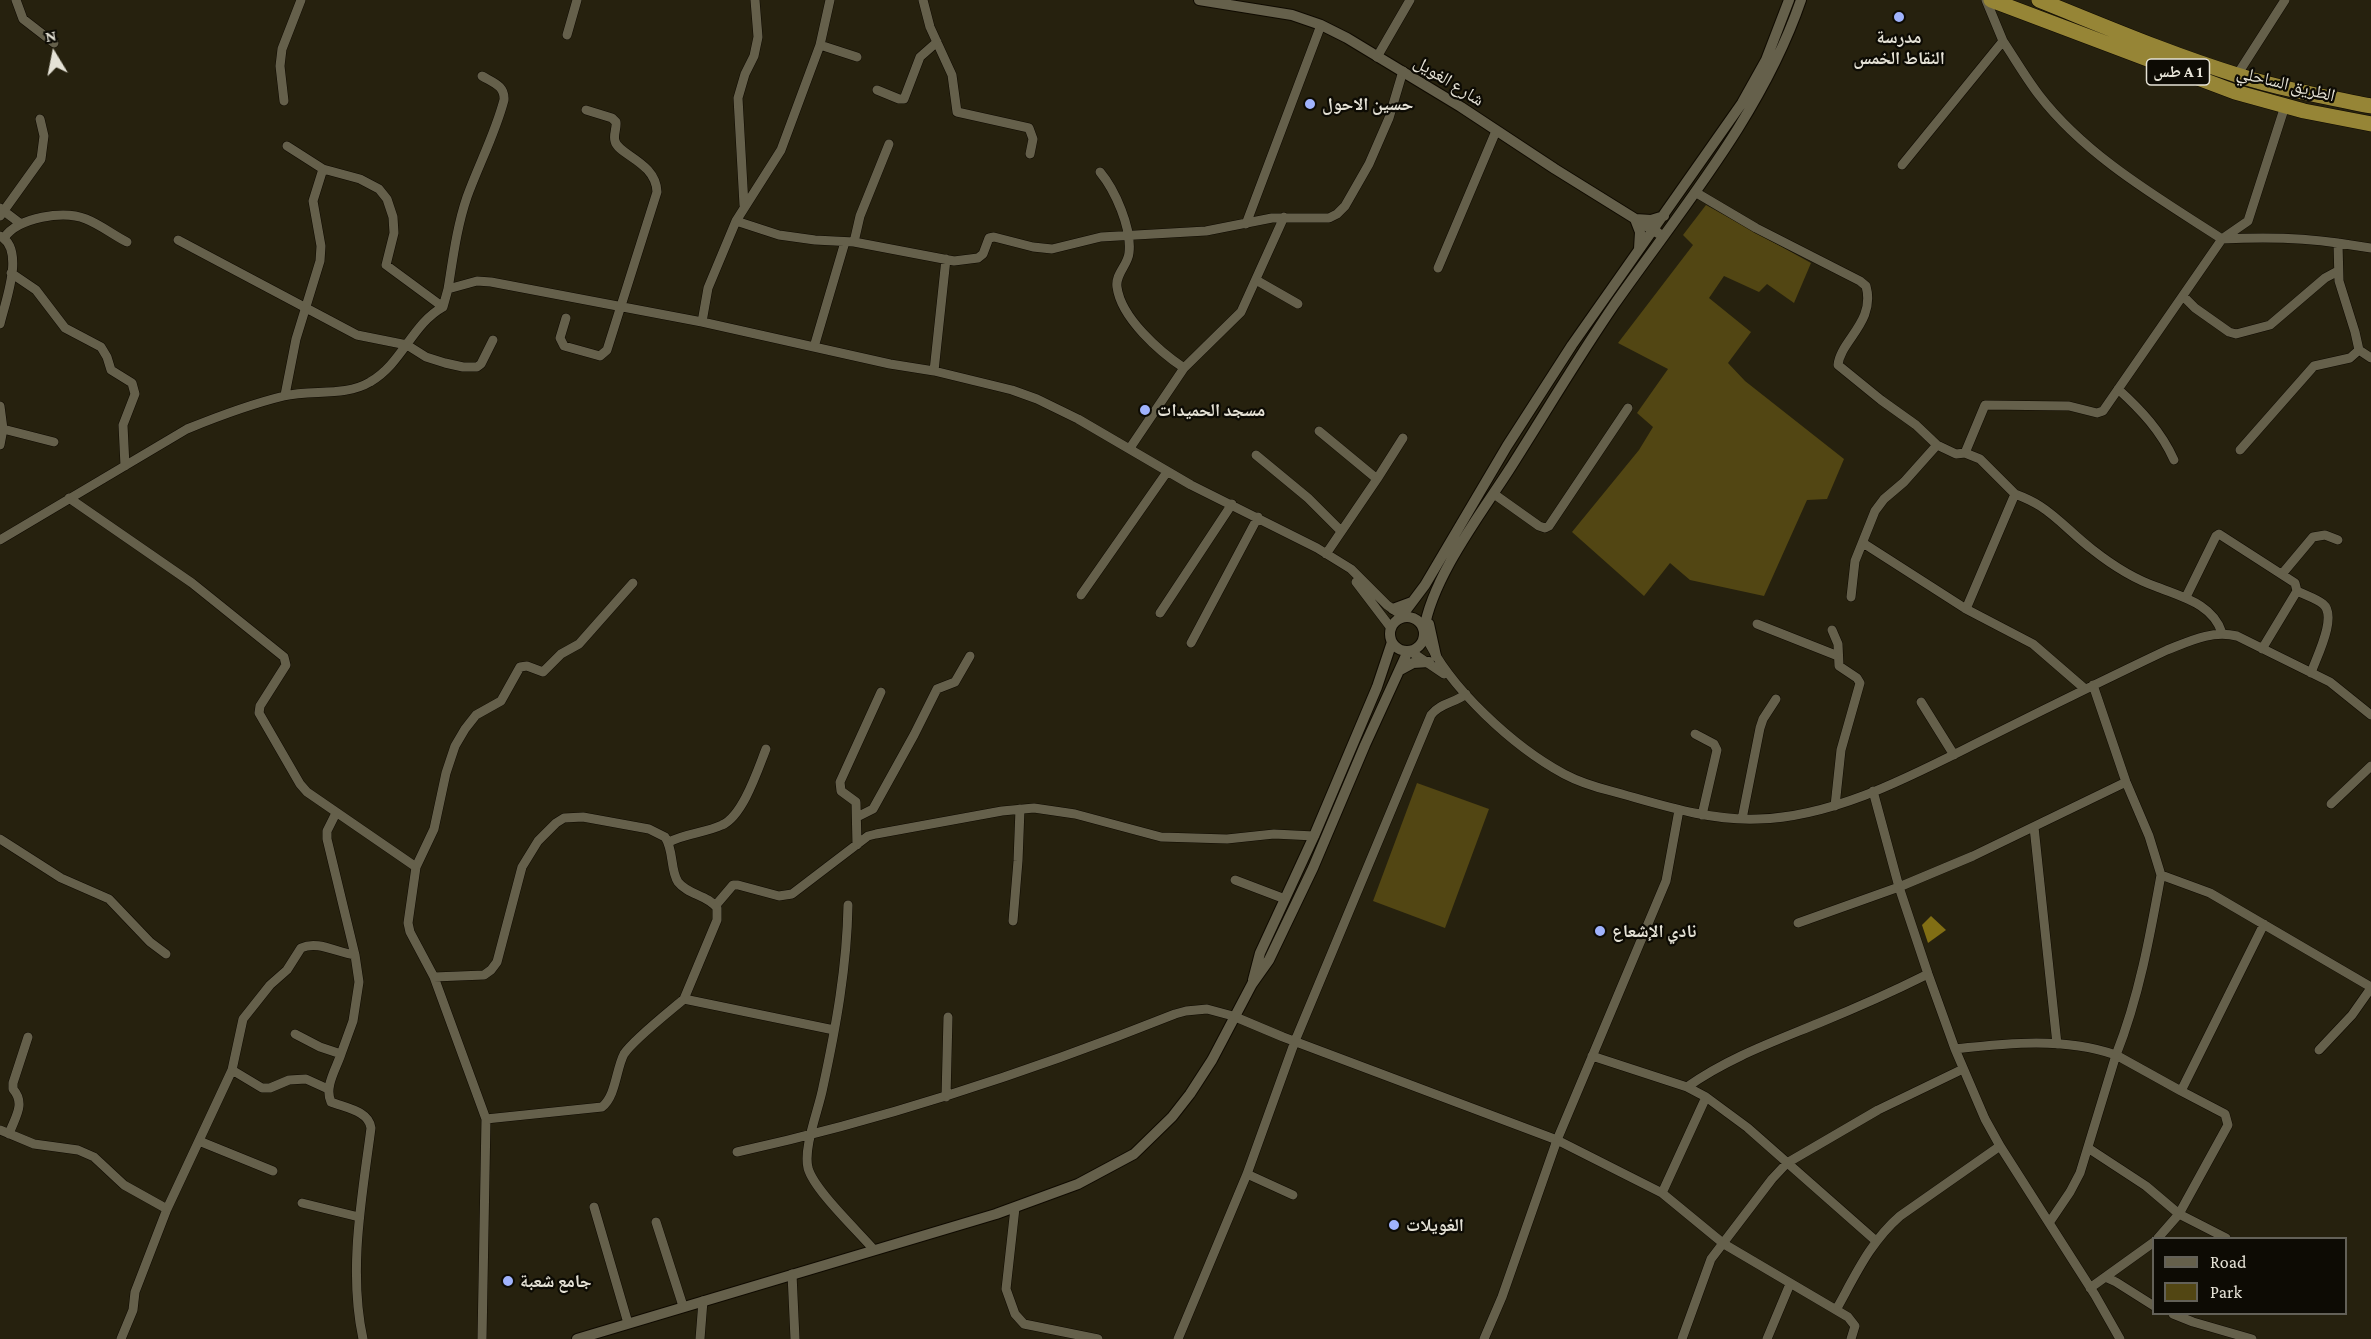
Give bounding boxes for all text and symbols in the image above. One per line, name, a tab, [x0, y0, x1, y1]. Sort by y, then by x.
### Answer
marker: مدرسة النقاط الخمس	[1892, 10, 1906, 24]
north arrow	[24, 24, 84, 84]
text: N	[44, 26, 58, 45]
place label: مدرسة النقاط الخمس	[1853, 26, 1945, 68]
street label: شارع الغويل	[1410, 51, 1488, 111]
road number: طس A 1	[2146, 59, 2210, 85]
street label: الطريق الساحلي	[2235, 61, 2337, 107]
place label: حسين الاحول	[1322, 93, 1413, 115]
marker: حسين الاحول	[1303, 97, 1317, 111]
place label: مسجد الحميدات	[1157, 399, 1265, 421]
marker: مسجد الحميدات	[1138, 403, 1152, 417]
place label: نادي الإشعاع	[1612, 920, 1697, 942]
marker: نادي الإشعاع	[1593, 924, 1607, 938]
place label: الغويلات	[1406, 1214, 1464, 1236]
marker: الغويلات	[1387, 1218, 1401, 1232]
legend	[2152, 1237, 2347, 1315]
text: Road	[2210, 1252, 2247, 1272]
place label: جامع شعبة	[520, 1270, 592, 1292]
marker: جامع شعبة	[501, 1274, 515, 1288]
text: Park	[2210, 1282, 2242, 1302]

